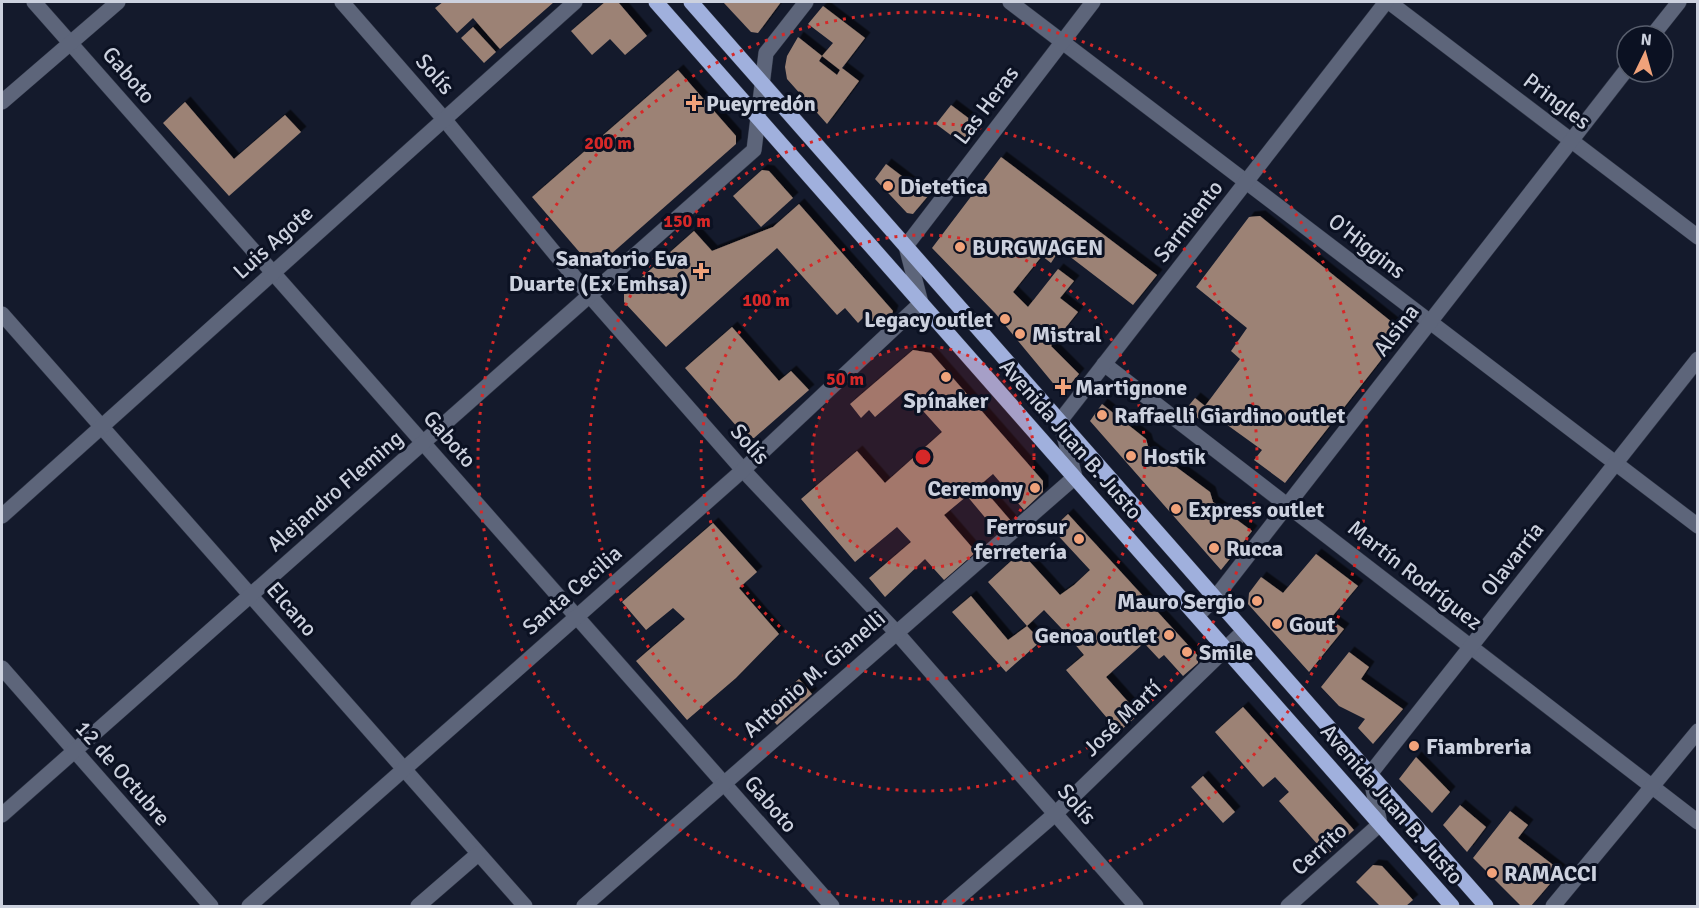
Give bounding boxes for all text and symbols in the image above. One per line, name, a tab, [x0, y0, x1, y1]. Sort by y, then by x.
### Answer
north arrow	[1615, 24, 1675, 84]
text: N	[1640, 30, 1653, 51]
street label: Gaboto	[97, 41, 161, 109]
street label: Solís	[410, 48, 460, 100]
street label: Las Heras	[948, 60, 1024, 150]
street label: Pringles	[1518, 67, 1596, 135]
place label: Pueyrredón	[706, 90, 816, 117]
marker: Pueyrredón	[687, 96, 701, 110]
text: 200 m	[584, 132, 632, 154]
place label: Dietetica	[900, 173, 988, 200]
street label: Sarmiento	[1148, 175, 1228, 267]
marker: Dietetica	[881, 179, 895, 193]
street label: Luis Agote	[228, 199, 318, 285]
street label: O'Higgins	[1323, 207, 1411, 285]
text: 150 m	[663, 210, 711, 232]
place label: BURGWAGEN	[972, 234, 1103, 261]
marker: BURGWAGEN	[953, 240, 967, 254]
place label: Sanatorio Eva Duarte (Ex Emhsa)	[509, 245, 688, 297]
marker: Sanatorio Eva Duarte (Ex Emhsa)	[692, 262, 710, 280]
text: 100 m	[742, 289, 790, 311]
street label: Alsina	[1367, 299, 1425, 361]
place label: Legacy outlet	[864, 306, 993, 333]
marker: Legacy outlet	[998, 312, 1012, 326]
place label: Mistral	[1032, 321, 1102, 348]
marker: Mistral	[1013, 327, 1027, 341]
street label: Avenida Juan B. Justo	[994, 353, 1148, 525]
text: 50 m	[826, 368, 864, 390]
marker: Spínaker	[939, 370, 953, 384]
place label: Martignone	[1075, 374, 1187, 401]
marker: Martignone	[1056, 380, 1070, 394]
place label: Spínaker	[904, 387, 989, 414]
place label: Raffaelli Giardino outlet	[1114, 402, 1345, 429]
street label: Gaboto	[418, 405, 482, 473]
marker: Raffaelli Giardino outlet	[1095, 408, 1109, 422]
street label: Solís	[725, 418, 775, 470]
street label: Alejandro Fleming	[262, 425, 408, 557]
place label: Hostik	[1143, 443, 1206, 470]
centre of rings	[913, 447, 933, 467]
marker: Hostik	[1124, 449, 1138, 463]
place label: Ceremony	[927, 475, 1023, 502]
marker: Ceremony	[1028, 481, 1042, 495]
place label: Express outlet	[1188, 496, 1324, 523]
marker: Express outlet	[1169, 502, 1183, 516]
place label: Ferrosur ferretería	[973, 513, 1067, 565]
street label: Martín Rodríguez	[1342, 514, 1488, 636]
street label: Olavarría	[1475, 517, 1549, 601]
marker: Ferrosur ferretería	[1072, 532, 1086, 546]
place label: Rucca	[1226, 535, 1283, 562]
street label: Santa Cecilia	[517, 539, 627, 641]
marker: Rucca	[1207, 541, 1221, 555]
street label: Elcano	[261, 576, 323, 642]
place label: Mauro Sergio	[1117, 588, 1245, 615]
marker: Mauro Sergio	[1250, 594, 1264, 608]
street label: Antonio M. Gianelli	[737, 605, 891, 743]
place label: Gout	[1289, 611, 1335, 638]
marker: Gout	[1270, 617, 1284, 631]
place label: Genoa outlet	[1034, 622, 1157, 649]
marker: Genoa outlet	[1162, 628, 1176, 642]
place label: Smile	[1199, 639, 1253, 666]
marker: Smile	[1180, 645, 1194, 659]
street label: José Martí	[1077, 674, 1167, 762]
street label: 12 de Octubre	[70, 715, 176, 831]
street label: Avenida Juan B. Justo	[1315, 718, 1469, 890]
place label: Fiambreria	[1426, 733, 1532, 760]
marker: Fiambreria	[1407, 739, 1421, 753]
street label: Gaboto	[739, 770, 803, 838]
street label: Solís	[1052, 778, 1102, 830]
street label: Cerrito	[1286, 817, 1352, 881]
place label: RAMACCI	[1504, 860, 1597, 887]
marker: RAMACCI	[1485, 866, 1499, 880]

